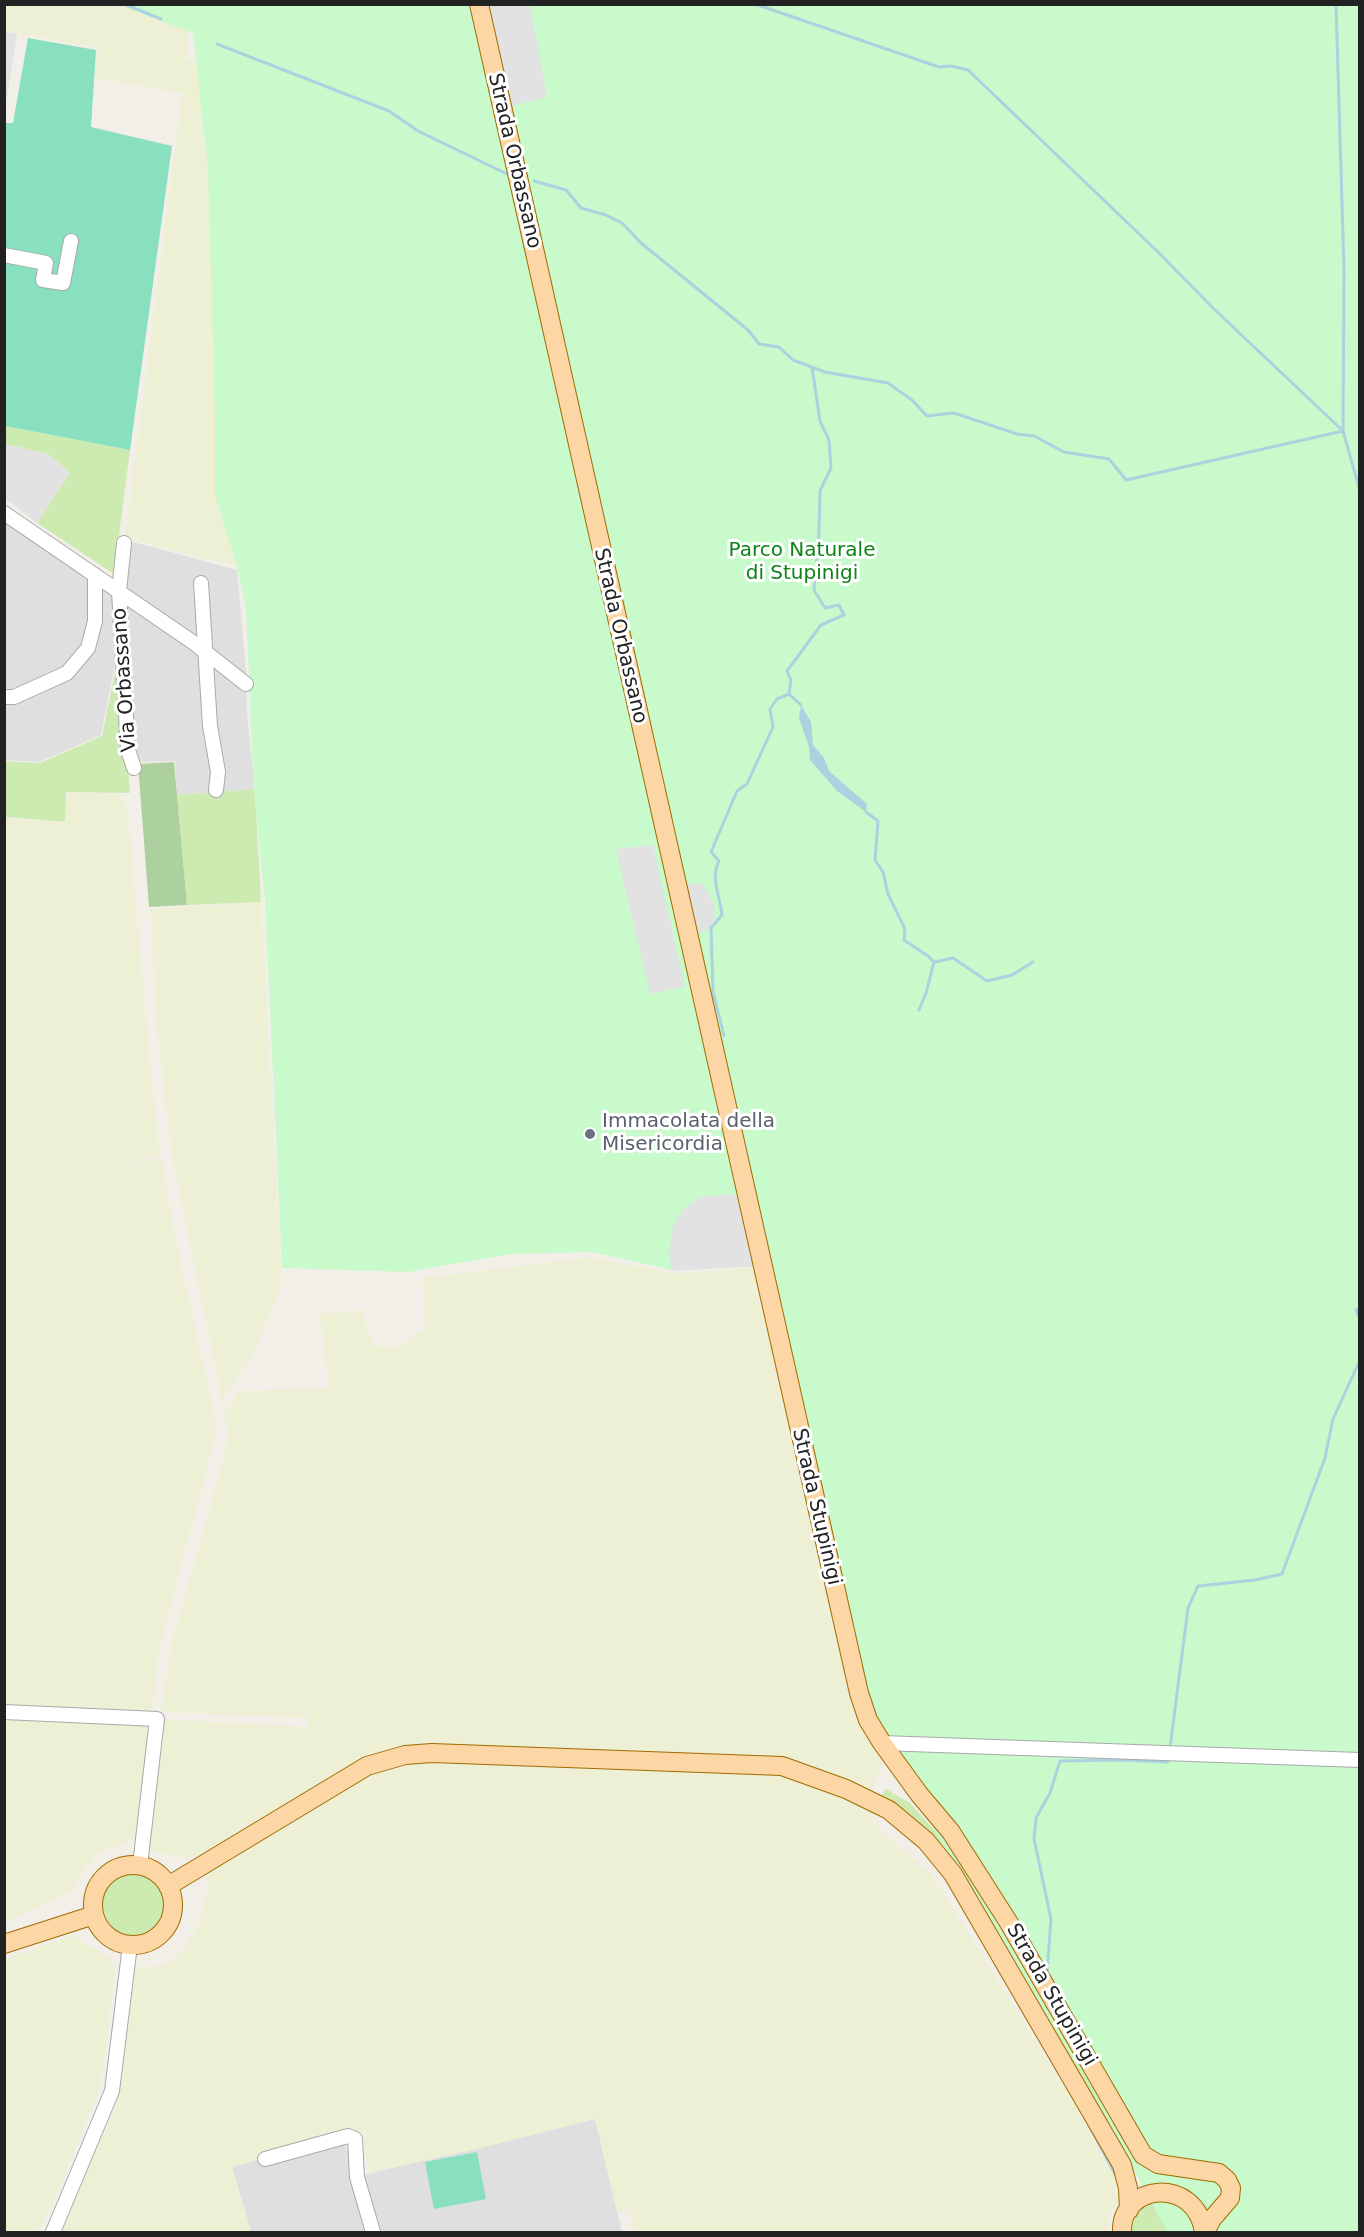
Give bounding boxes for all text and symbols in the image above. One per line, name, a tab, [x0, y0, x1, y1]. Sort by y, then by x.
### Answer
street label: Strada Orbassano	[482, 71, 546, 251]
park label: Parco Naturale di Stupinigi	[729, 539, 875, 586]
street label: Strada Orbassano	[588, 546, 652, 726]
street label: Via Orbassano	[108, 607, 142, 753]
place label: Immacolata della Misericordia	[602, 1110, 775, 1157]
marker: Immacolata della Misericordia	[583, 1127, 597, 1141]
street label: Strada Stupinigi	[786, 1426, 846, 1588]
street label: Strada Stupinigi	[1001, 1920, 1101, 2070]

